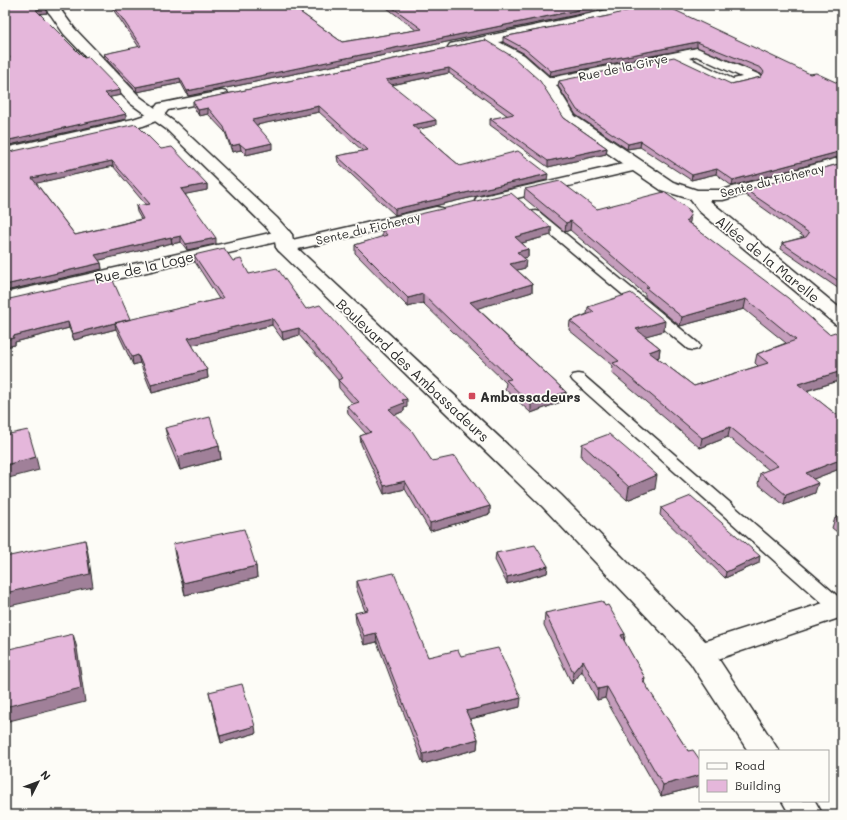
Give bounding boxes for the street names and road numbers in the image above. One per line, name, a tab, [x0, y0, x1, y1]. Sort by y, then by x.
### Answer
street label: Rue de la Girye	[577, 50, 669, 84]
street label: Sente du Ficheray	[718, 159, 826, 201]
street label: Sente du Ficheray	[314, 208, 422, 248]
street label: Allée de la Marelle	[712, 211, 824, 307]
street label: Rue de la Loge	[93, 246, 195, 288]
street label: Boulevard des Ambassadeurs	[333, 294, 493, 446]

